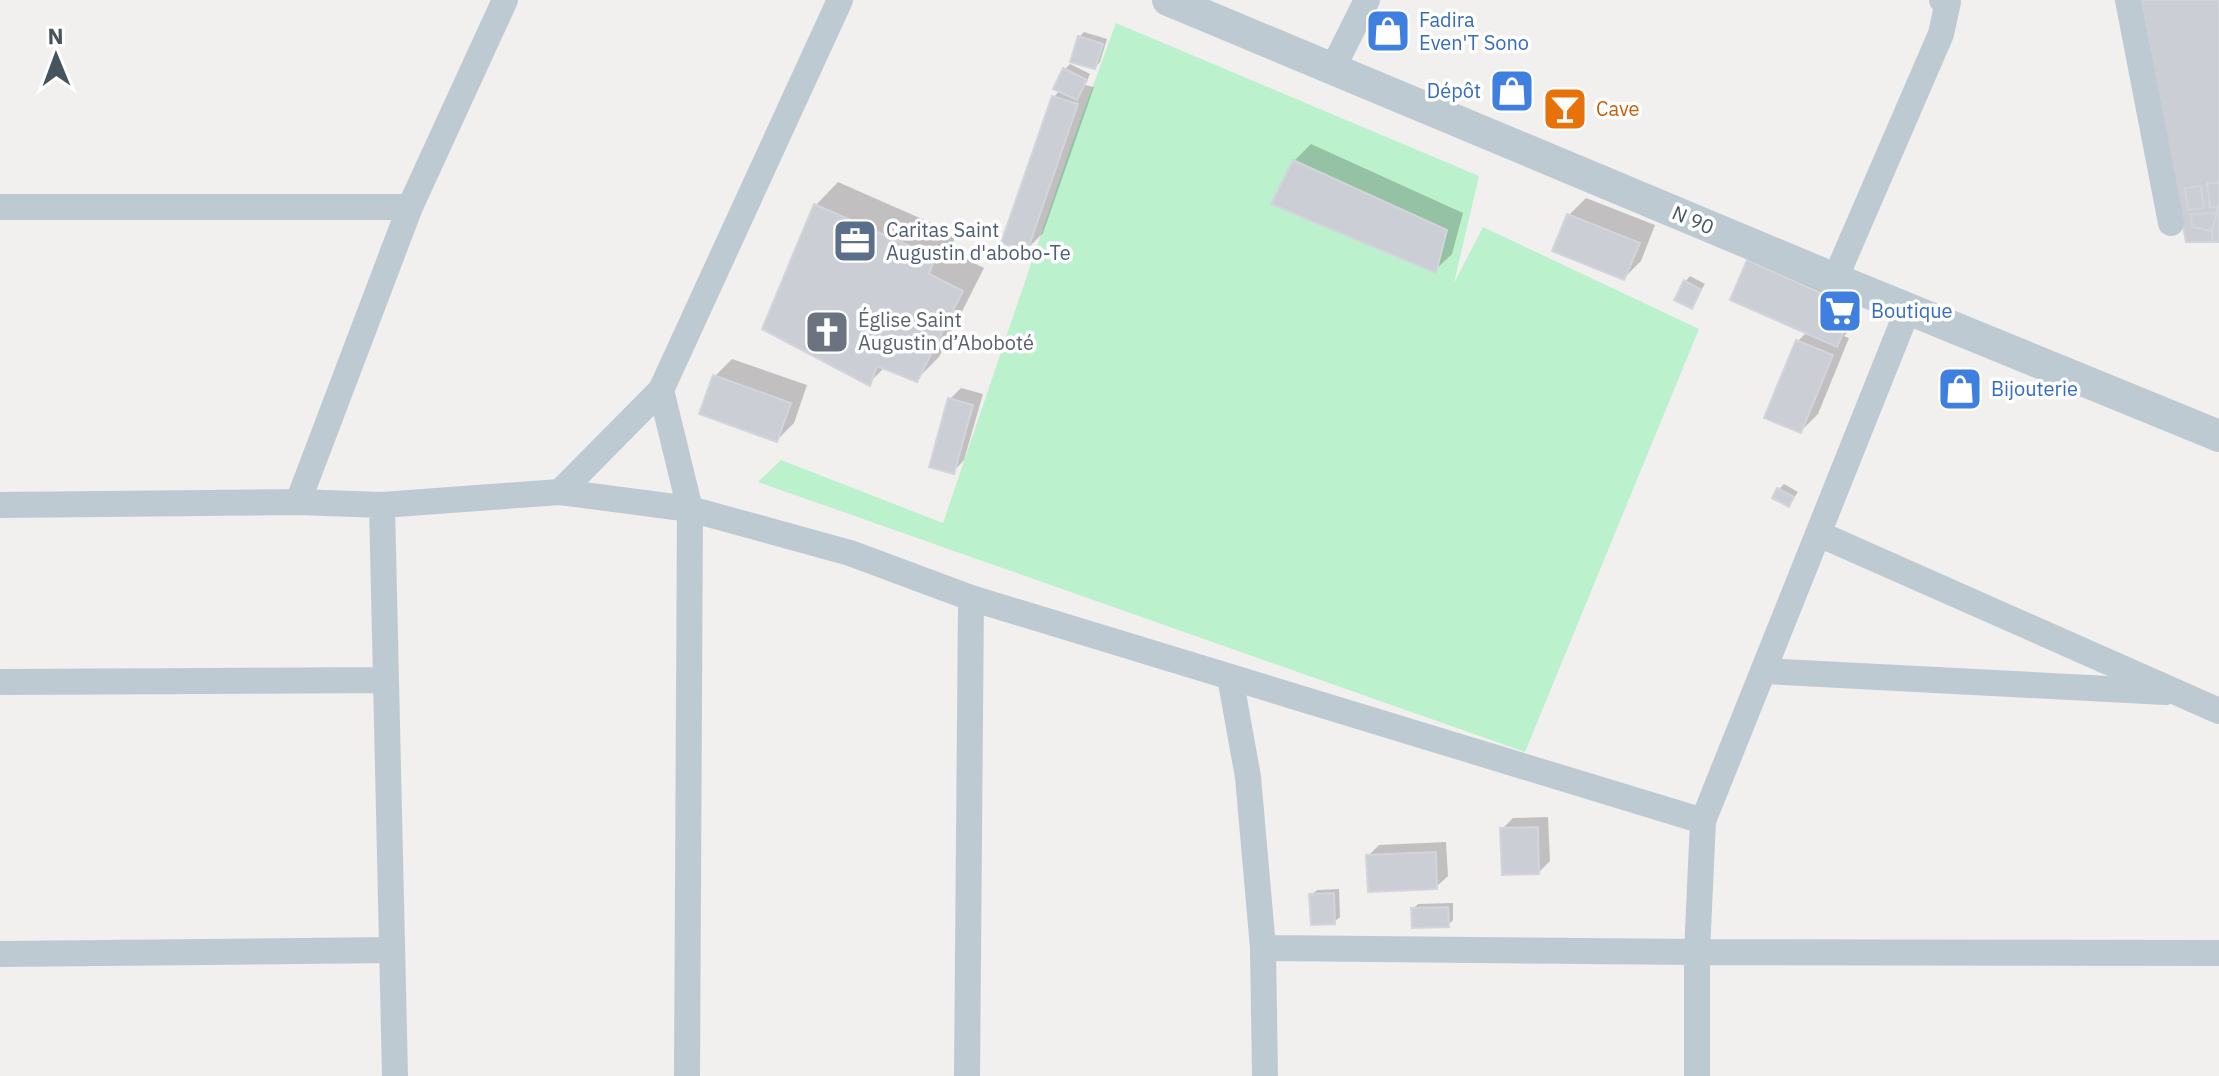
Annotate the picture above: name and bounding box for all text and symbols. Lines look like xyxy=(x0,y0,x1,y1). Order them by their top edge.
place label: Fadira Even'T Sono xyxy=(1419,6,1529,56)
shop icon: Fadira Even'T Sono xyxy=(1364,7,1412,55)
north arrow xyxy=(16,16,96,96)
text: N xyxy=(47,21,64,50)
shop icon: Dépôt xyxy=(1488,67,1536,115)
place label: Dépôt xyxy=(1427,77,1481,104)
bar icon: Cave xyxy=(1541,85,1589,133)
place label: Cave xyxy=(1596,95,1640,122)
street label: N 90 xyxy=(1668,199,1718,240)
place label: Caritas Saint Augustin d'abobo-Te xyxy=(886,216,1071,266)
office icon: Caritas Saint Augustin d'abobo-Te xyxy=(831,217,879,265)
supermarket icon: Boutique xyxy=(1816,287,1864,335)
place label: Boutique xyxy=(1871,297,1953,324)
place label: Église Saint Augustin d’Aboboté xyxy=(858,306,1034,356)
church icon: Église Saint Augustin d’Aboboté xyxy=(803,308,851,356)
shop icon: Bijouterie xyxy=(1936,365,1984,413)
place label: Bijouterie xyxy=(1991,375,2078,402)

